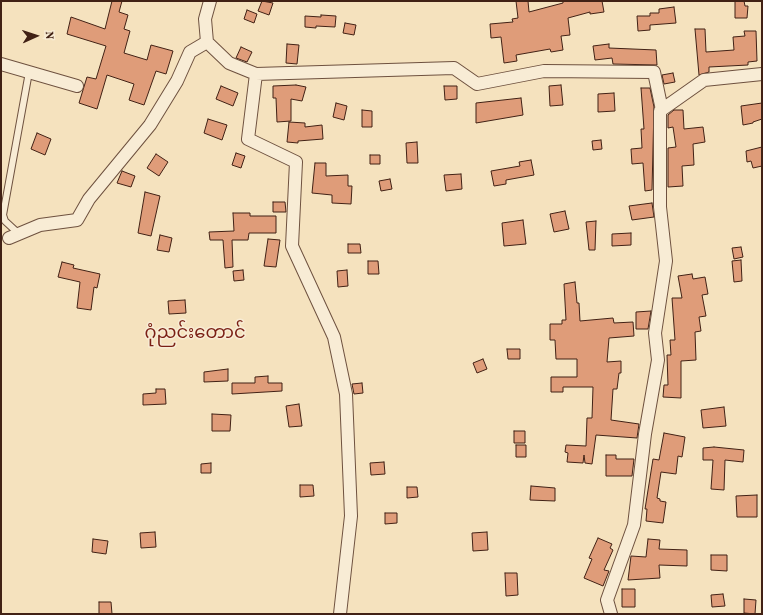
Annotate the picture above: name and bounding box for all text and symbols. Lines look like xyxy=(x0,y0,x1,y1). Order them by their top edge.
north arrow xyxy=(16,16,56,56)
text: N xyxy=(41,31,56,40)
district label: ဂုံညင်းတောင် xyxy=(144,324,246,346)

